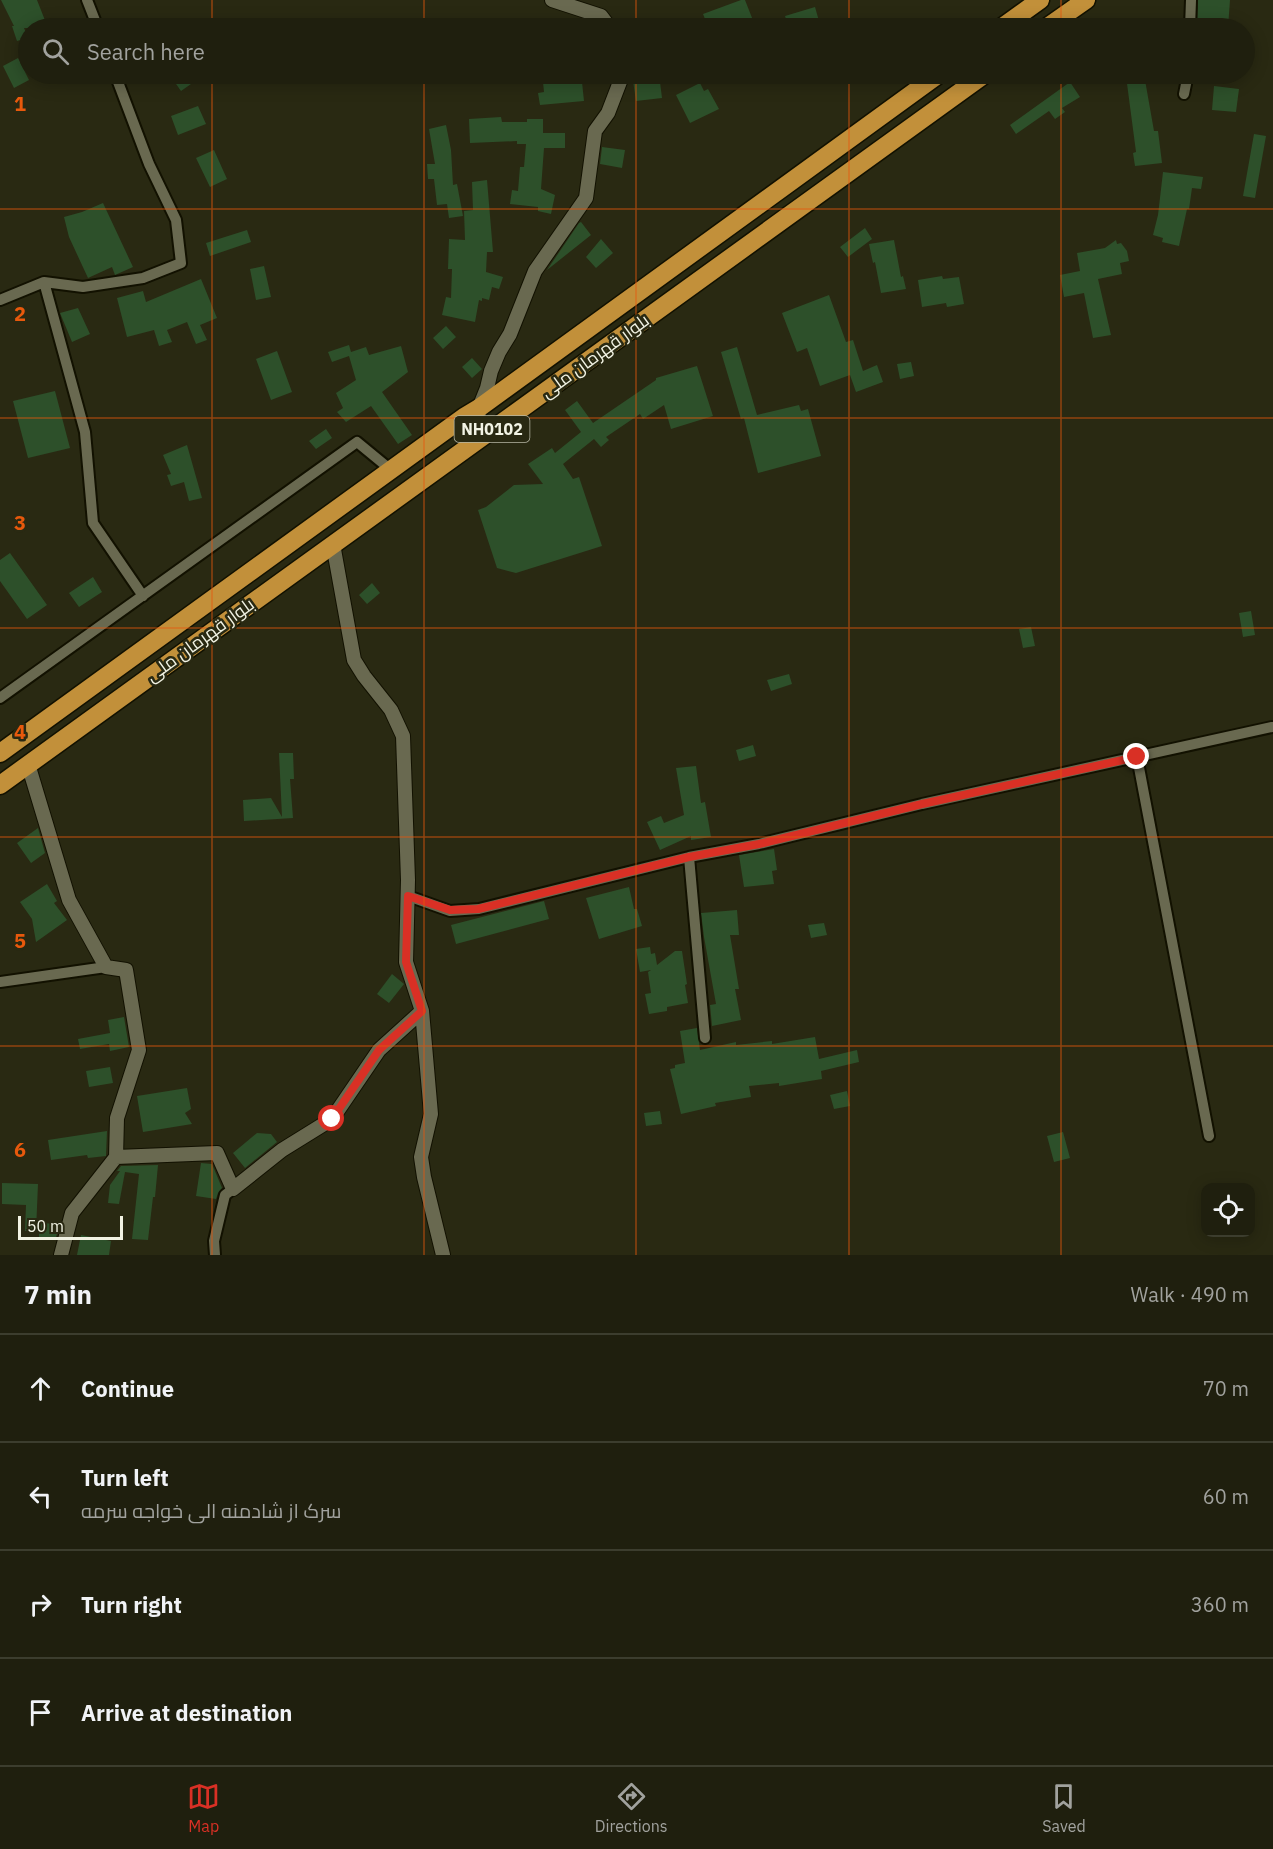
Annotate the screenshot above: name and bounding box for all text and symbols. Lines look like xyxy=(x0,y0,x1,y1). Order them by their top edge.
search box xyxy=(18,18,1255,84)
icon: search xyxy=(39,35,72,68)
text: Search here xyxy=(87,37,205,66)
text: 1 xyxy=(14,90,26,117)
text: 2 xyxy=(14,300,26,327)
street label: بلوار قهرمان ملی xyxy=(536,308,654,403)
road number: NH0102 xyxy=(454,416,530,442)
text: 3 xyxy=(14,509,26,536)
street label: بلوار قهرمان ملی xyxy=(141,592,259,687)
text: 4 xyxy=(14,718,26,745)
route end xyxy=(1123,743,1149,769)
text: 5 xyxy=(14,927,26,954)
route start xyxy=(318,1105,344,1131)
text: 6 xyxy=(14,1136,26,1163)
map controls xyxy=(1201,1183,1255,1237)
button: locate xyxy=(1201,1183,1255,1237)
scale bar xyxy=(18,1213,123,1240)
text: 50 m xyxy=(27,1216,64,1236)
text: 7 min xyxy=(24,1277,92,1311)
text: Walk · 490 m xyxy=(1131,1281,1249,1308)
icon: ahead xyxy=(24,1372,57,1405)
text: Continue xyxy=(81,1374,174,1403)
text: 70 m xyxy=(1203,1375,1249,1402)
text: Turn left xyxy=(81,1463,169,1492)
icon: left xyxy=(24,1480,57,1513)
text: 60 m xyxy=(1203,1483,1249,1510)
text: سرک از شادمنه الی خواجه سرمه xyxy=(81,1497,341,1524)
icon: right xyxy=(24,1588,57,1621)
text: Turn right xyxy=(81,1590,182,1619)
text: 360 m xyxy=(1191,1591,1249,1618)
icon: arrive xyxy=(24,1696,57,1729)
text: Arrive at destination xyxy=(81,1698,292,1727)
tab: Map xyxy=(187,1780,220,1836)
tab: Directions xyxy=(595,1780,668,1836)
tab: Saved xyxy=(1042,1780,1086,1836)

